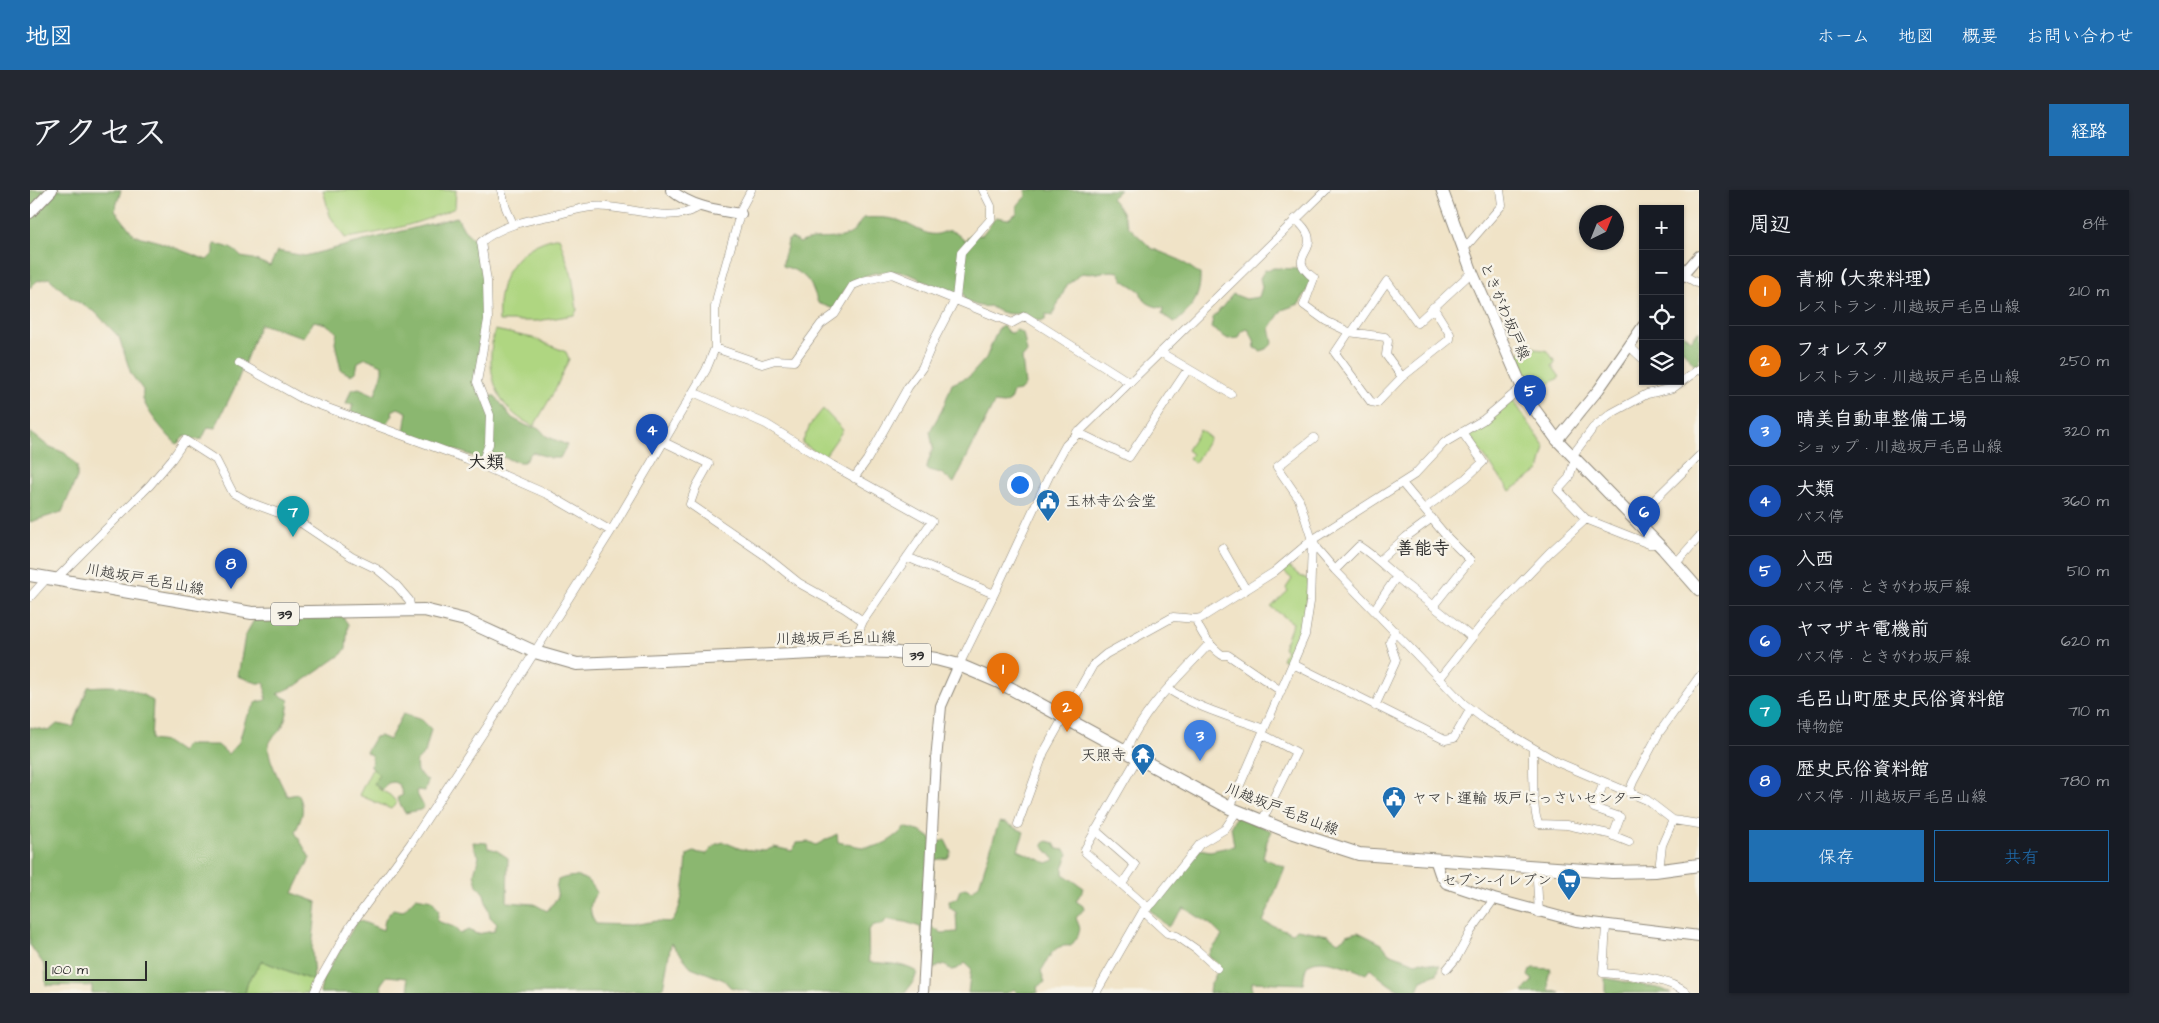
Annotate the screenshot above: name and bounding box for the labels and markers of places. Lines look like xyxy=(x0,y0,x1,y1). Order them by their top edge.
pin: 5 xyxy=(1514,375,1546,416)
pin: 4 xyxy=(636,414,668,455)
public building icon: 玉林寺公会堂 xyxy=(1035,488,1061,522)
place label: 玉林寺公会堂 xyxy=(1066,491,1156,512)
pin: 7 xyxy=(277,496,309,537)
pin: 6 xyxy=(1628,496,1660,537)
pin: 8 xyxy=(215,548,247,589)
pin: 1 xyxy=(987,653,1019,694)
pin: 2 xyxy=(1051,691,1083,732)
pin: 3 xyxy=(1184,720,1216,761)
temple icon: 天照寺 xyxy=(1130,742,1156,776)
place label: 天照寺 xyxy=(1081,745,1126,766)
public building icon: ヤマト運輸 坂戸にっさいセンター xyxy=(1381,785,1407,819)
place label: ヤマト運輸 坂戸にっさいセンター xyxy=(1412,788,1642,809)
supermarket icon: セブン-イレブン xyxy=(1556,867,1582,901)
place label: セブン-イレブン xyxy=(1442,870,1552,891)

